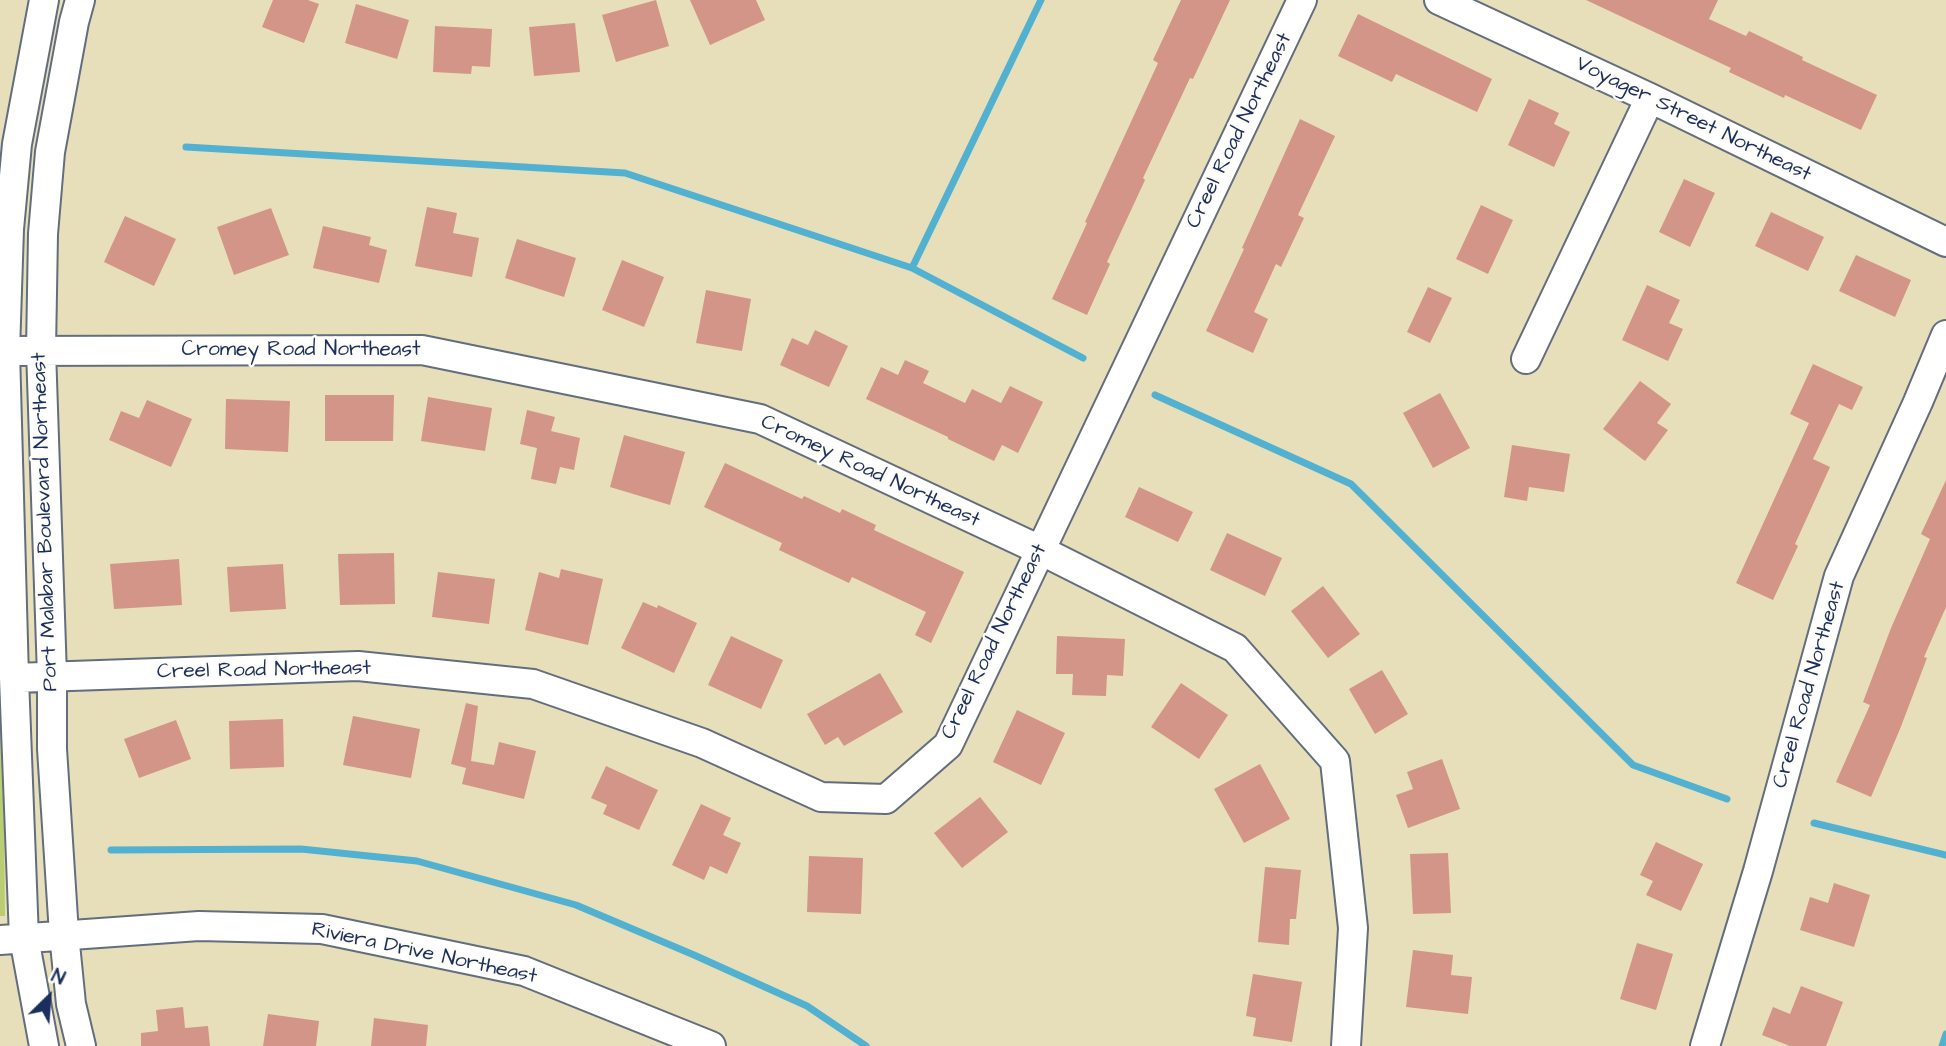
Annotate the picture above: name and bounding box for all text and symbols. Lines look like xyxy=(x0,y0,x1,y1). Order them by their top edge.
street label: Creel Road Northeast xyxy=(1182,29,1298,233)
street label: Voyager Street Northeast xyxy=(1571,52,1815,188)
street label: Cromey Road Northeast xyxy=(181,338,421,364)
street label: Port Malabar Boulevard Northeast xyxy=(27,352,65,692)
street label: Cromey Road Northeast xyxy=(756,410,984,534)
street label: Creel Road Northeast xyxy=(937,540,1053,744)
street label: Creel Road Northeast xyxy=(1768,579,1852,791)
street label: Creel Road Northeast xyxy=(157,657,371,685)
street label: Riviera Drive Northeast xyxy=(309,918,539,990)
north arrow xyxy=(14,962,84,1032)
text: N xyxy=(47,963,69,992)

